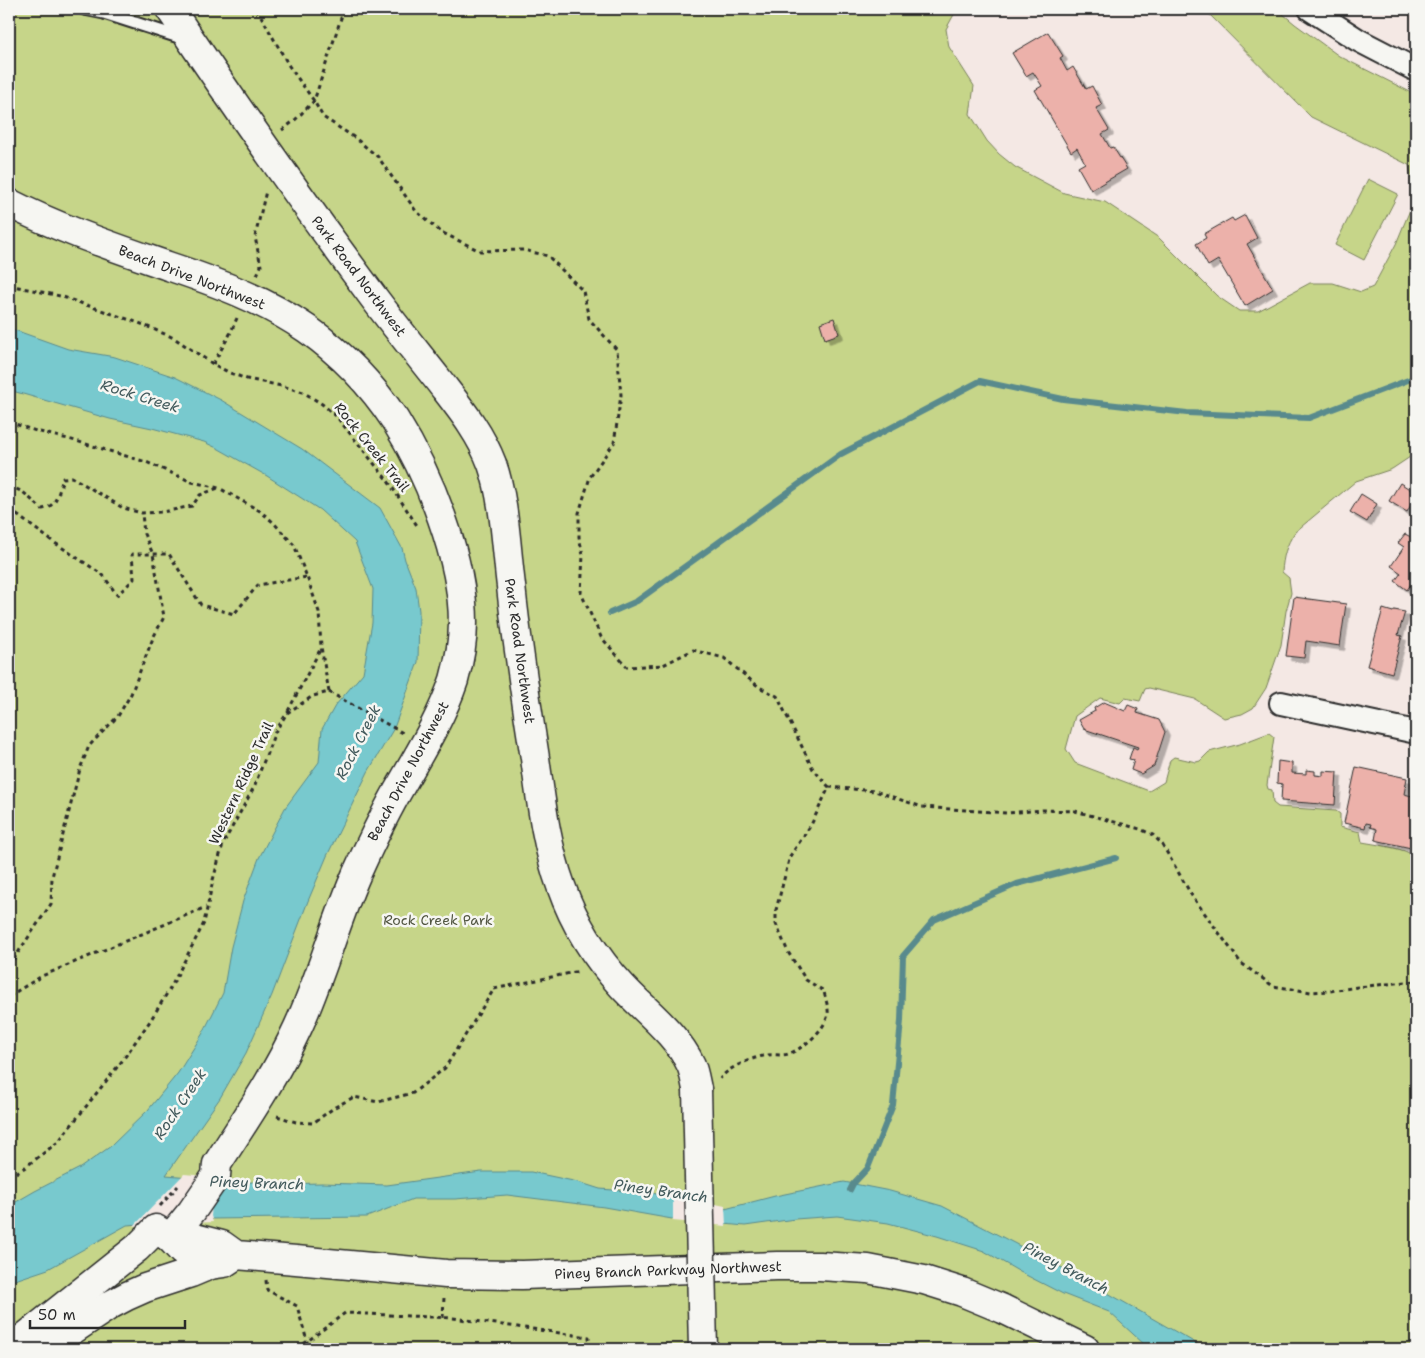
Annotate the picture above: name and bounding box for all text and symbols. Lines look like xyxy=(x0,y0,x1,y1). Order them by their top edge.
street label: Park Road Northwest xyxy=(308,212,410,340)
street label: Beach Drive Northwest xyxy=(116,241,268,313)
water label: Rock Creek xyxy=(98,375,182,418)
street label: Rock Creek Trail xyxy=(331,399,414,496)
street label: Park Road Northwest xyxy=(501,577,539,725)
street label: Beach Drive Northwest xyxy=(363,698,453,844)
water label: Rock Creek xyxy=(331,701,386,783)
street label: Western Ridge Trail xyxy=(205,718,278,847)
park label: Rock Creek Park xyxy=(383,911,493,929)
water label: Rock Creek xyxy=(149,1064,211,1143)
water label: Piney Branch xyxy=(209,1171,305,1195)
water label: Piney Branch xyxy=(613,1175,709,1207)
water label: Piney Branch xyxy=(1020,1237,1112,1299)
street label: Piney Branch Parkway Northwest xyxy=(554,1257,782,1283)
scale bar xyxy=(30,1298,185,1330)
text: 50 m xyxy=(38,1305,76,1325)

